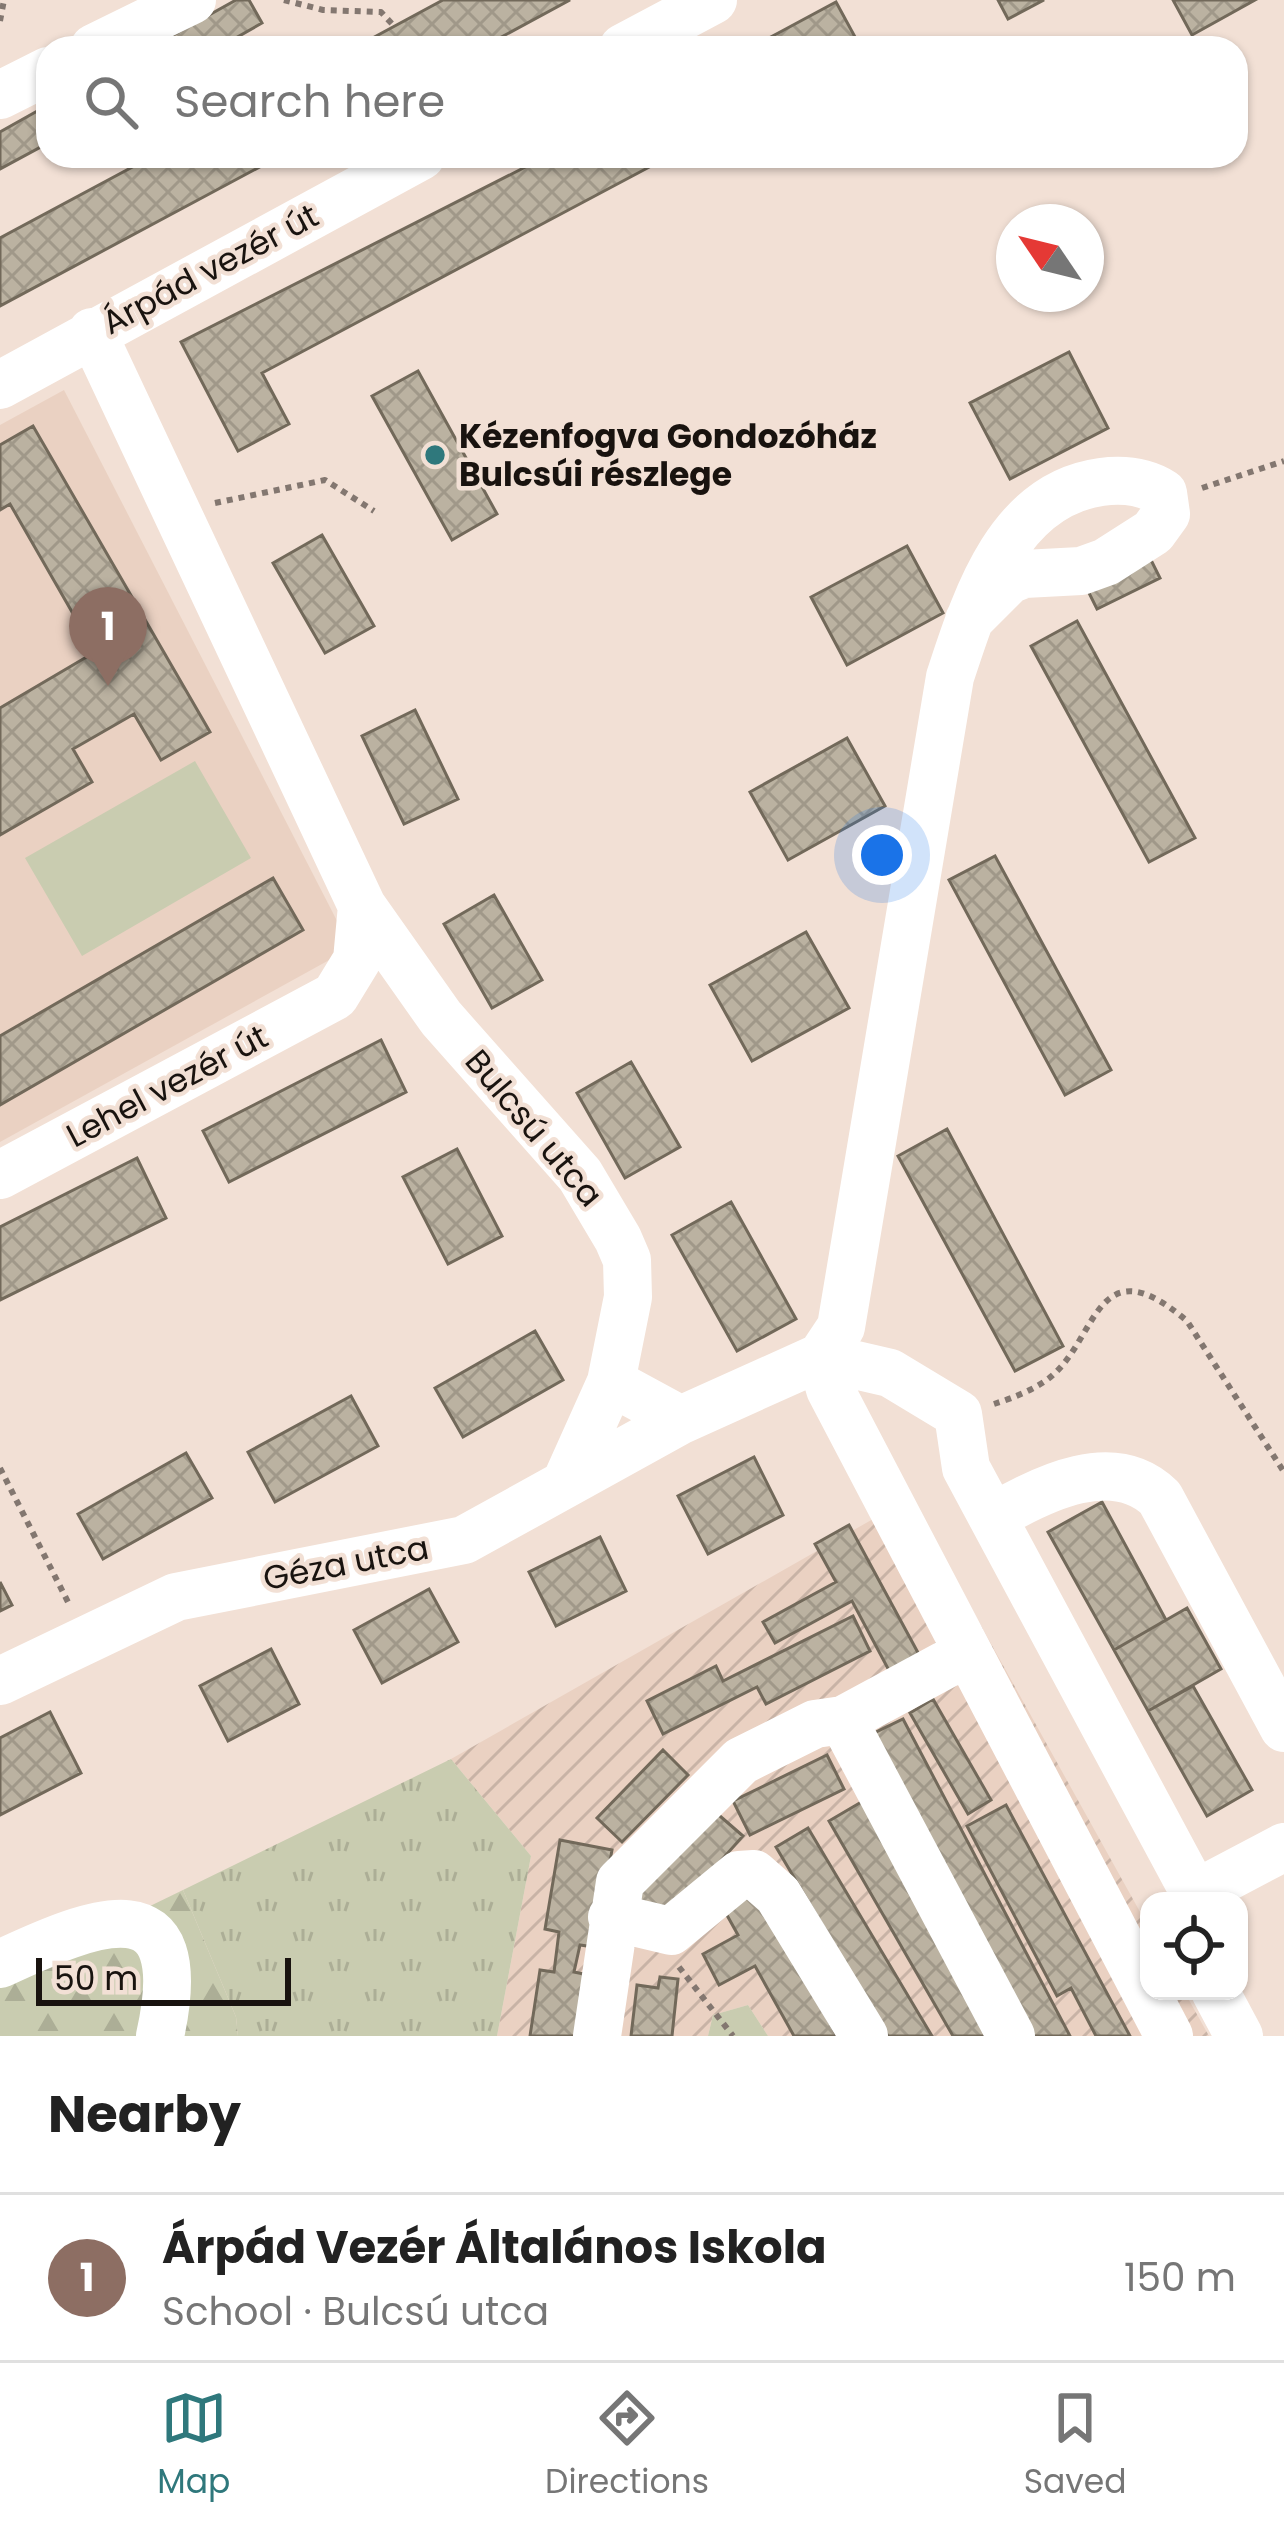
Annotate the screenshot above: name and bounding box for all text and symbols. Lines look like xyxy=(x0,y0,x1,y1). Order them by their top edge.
search box xyxy=(36,36,1248,168)
icon: search xyxy=(78,69,144,135)
text: Search here xyxy=(174,70,445,133)
street label: Árpád vezér út xyxy=(93,192,327,346)
north arrow xyxy=(996,204,1104,312)
place label: Kézenfogva Gondozóház Bulcsúi részlege xyxy=(459,413,877,498)
marker: Kézenfogva Gondozóház Bulcsúi részlege xyxy=(422,442,448,468)
pin: 1 xyxy=(69,587,147,686)
your location xyxy=(852,825,912,885)
street label: Lehel vezér út xyxy=(58,1013,276,1159)
street label: Bulcsú utca xyxy=(454,1039,614,1217)
street label: Géza utca xyxy=(259,1524,433,1602)
map controls xyxy=(1140,1892,1248,2000)
button: locate xyxy=(1140,1892,1248,2000)
scale bar xyxy=(36,1952,291,2005)
text: 50 m xyxy=(54,1955,138,2002)
text: Nearby xyxy=(48,2078,241,2150)
text: Árpád Vezér Általános Iskola xyxy=(162,2216,826,2279)
text: 1 xyxy=(80,2250,94,2305)
text: 150 m xyxy=(1124,2250,1236,2305)
text: School · Bulcsú utca xyxy=(162,2284,549,2339)
tab: Map xyxy=(157,2385,230,2507)
tab: Directions xyxy=(545,2385,709,2507)
tab: Saved xyxy=(1024,2385,1127,2507)

